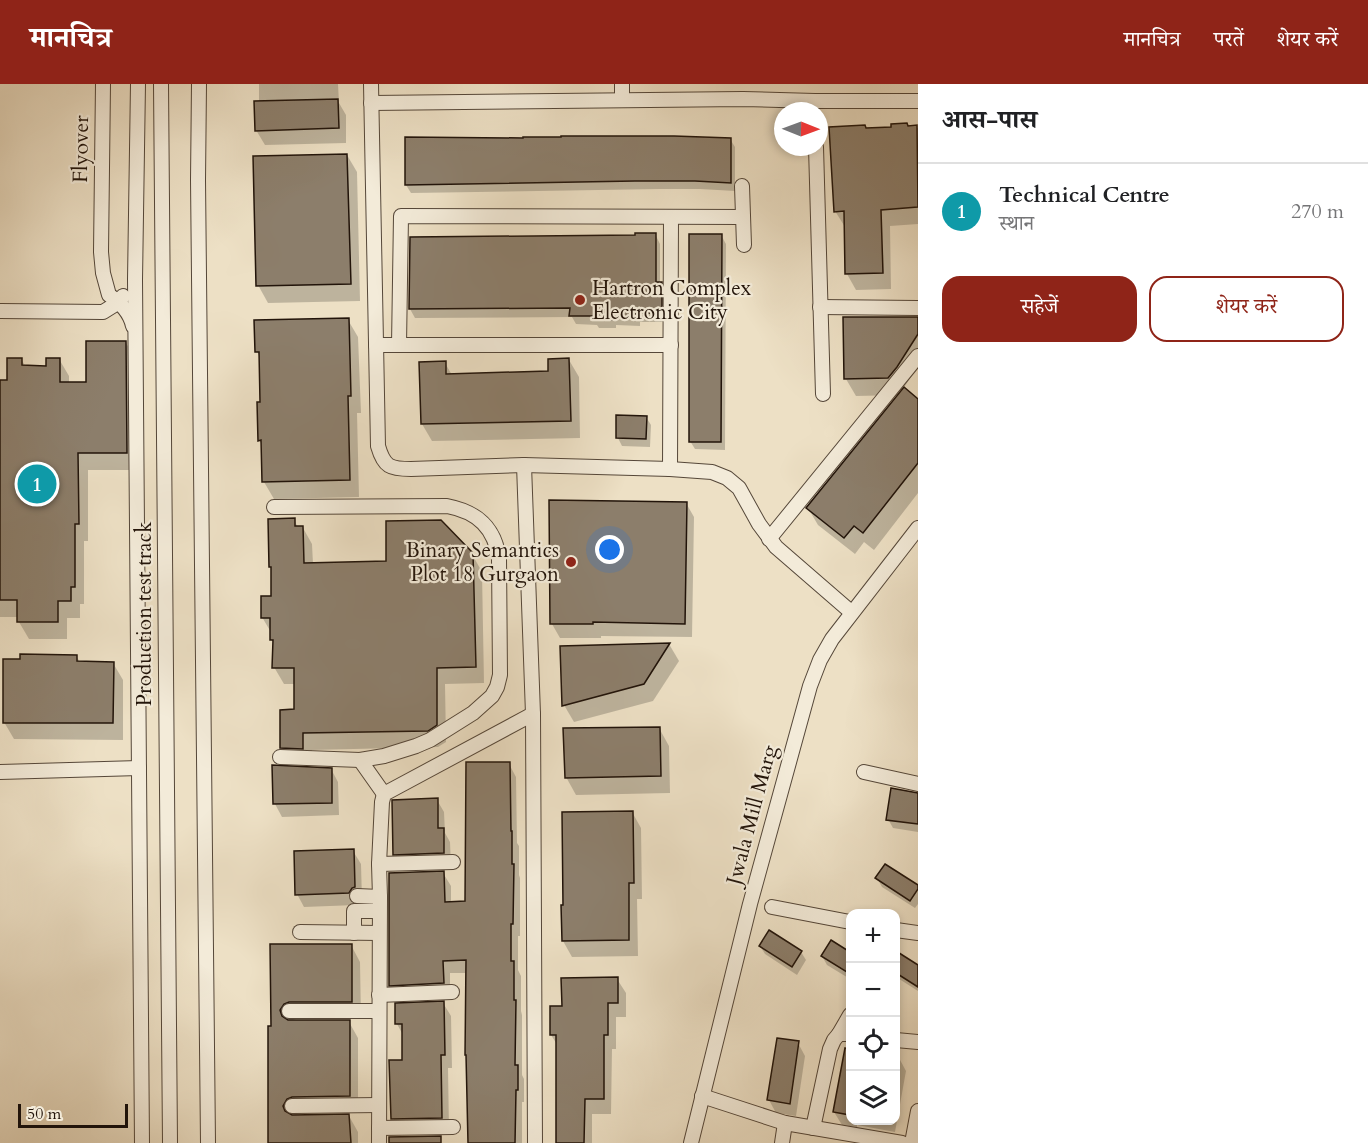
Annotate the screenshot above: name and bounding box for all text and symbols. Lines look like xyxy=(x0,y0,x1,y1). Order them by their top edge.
text: मानचित्र xyxy=(30,19,112,57)
text: मानचित्र xyxy=(1124,25,1181,54)
text: परतें xyxy=(1214,25,1244,54)
text: शेयर करें xyxy=(1277,25,1338,54)
north arrow xyxy=(774,102,828,156)
text: आस-पास xyxy=(942,102,1037,137)
street label: Flyover xyxy=(66,115,96,183)
text: Technical Centre xyxy=(999,180,1170,210)
text: 1 xyxy=(956,198,967,225)
text: 270 m xyxy=(1291,198,1344,225)
text: स्थान xyxy=(999,210,1034,237)
place label: Hartron Complex Electronic City xyxy=(592,274,752,327)
button: सहेजें xyxy=(942,276,1137,342)
button: शेयर करें xyxy=(1149,276,1344,342)
marker: Hartron Complex Electronic City xyxy=(573,293,587,307)
pin: 1 xyxy=(18,462,57,506)
street label: Production test track xyxy=(130,521,159,706)
your location xyxy=(595,535,624,564)
place label: Binary Semantics Plot 18 Gurgaon xyxy=(405,536,559,589)
marker: Binary Semantics Plot 18 Gurgaon xyxy=(564,555,578,569)
street label: Jwala Mill Marg xyxy=(719,742,785,891)
map controls xyxy=(846,909,900,1125)
button: + xyxy=(846,909,900,963)
button: − xyxy=(846,963,900,1017)
button: locate xyxy=(846,1017,900,1071)
button: layers xyxy=(846,1071,900,1125)
scale bar xyxy=(18,1101,128,1128)
text: 50 m xyxy=(27,1103,61,1125)

